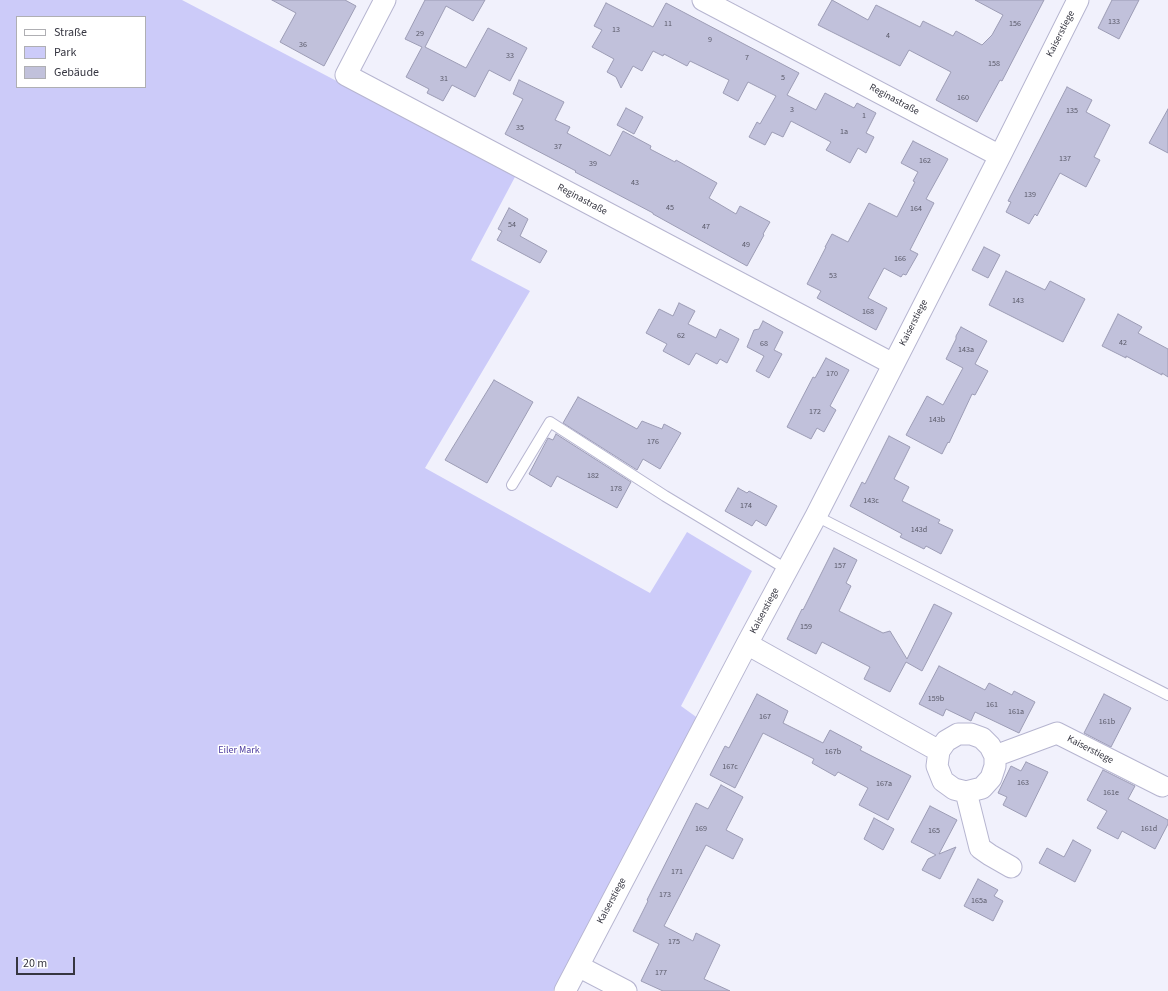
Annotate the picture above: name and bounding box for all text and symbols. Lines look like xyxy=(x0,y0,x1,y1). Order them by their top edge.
street label: Kaiserstiege xyxy=(1044,9,1078,59)
legend xyxy=(16,16,146,88)
house number: 133 xyxy=(1108,17,1120,27)
house number: 11 xyxy=(664,19,672,29)
house number: 156 xyxy=(1009,19,1021,29)
text: Straße xyxy=(54,24,87,41)
house number: 13 xyxy=(612,25,620,35)
house number: 29 xyxy=(416,29,424,39)
house number: 4 xyxy=(886,31,890,41)
house number: 9 xyxy=(708,35,712,45)
house number: 36 xyxy=(299,40,307,50)
text: Park xyxy=(54,44,76,61)
house number: 33 xyxy=(506,51,514,61)
house number: 7 xyxy=(745,53,749,63)
house number: 158 xyxy=(988,59,1000,69)
text: Gebäude xyxy=(54,64,99,81)
house number: 5 xyxy=(781,73,785,83)
house number: 31 xyxy=(440,74,448,84)
street label: Reginastraße xyxy=(867,82,921,118)
house number: 160 xyxy=(957,93,969,103)
house number: 3 xyxy=(790,105,794,115)
house number: 135 xyxy=(1066,106,1078,116)
house number: 1 xyxy=(862,111,866,121)
house number: 35 xyxy=(516,123,524,133)
house number: 1a xyxy=(840,127,848,137)
house number: 37 xyxy=(554,142,562,152)
house number: 137 xyxy=(1059,154,1071,164)
house number: 162 xyxy=(919,156,931,166)
house number: 39 xyxy=(589,159,597,169)
house number: 43 xyxy=(631,178,639,188)
street label: Reginastraße xyxy=(555,182,609,218)
house number: 139 xyxy=(1024,190,1036,200)
house number: 45 xyxy=(666,203,674,213)
house number: 164 xyxy=(910,204,922,214)
house number: 54 xyxy=(508,220,516,230)
house number: 47 xyxy=(702,222,710,232)
house number: 49 xyxy=(742,240,750,250)
house number: 166 xyxy=(894,254,906,264)
house number: 53 xyxy=(829,271,837,281)
house number: 143 xyxy=(1012,296,1024,306)
street label: Kaiserstiege xyxy=(897,298,931,348)
house number: 168 xyxy=(862,307,874,317)
house number: 62 xyxy=(677,331,685,341)
house number: 42 xyxy=(1119,338,1127,348)
house number: 68 xyxy=(760,339,768,349)
house number: 143a xyxy=(958,345,974,355)
house number: 170 xyxy=(826,369,838,379)
house number: 172 xyxy=(809,407,821,417)
house number: 143b xyxy=(929,415,945,425)
house number: 176 xyxy=(647,437,659,447)
house number: 182 xyxy=(587,471,599,481)
house number: 178 xyxy=(610,484,622,494)
house number: 143c xyxy=(863,496,879,506)
house number: 174 xyxy=(740,501,752,511)
house number: 143d xyxy=(911,525,927,535)
house number: 157 xyxy=(834,561,846,571)
street label: Kaiserstiege xyxy=(748,586,782,636)
house number: 159 xyxy=(800,622,812,632)
house number: 159b xyxy=(928,694,944,704)
house number: 161 xyxy=(986,700,998,710)
house number: 161a xyxy=(1008,707,1024,717)
house number: 167 xyxy=(759,712,771,722)
house number: 161b xyxy=(1099,717,1115,727)
street label: Kaiserstiege xyxy=(1065,733,1115,767)
park label: Eiler Mark xyxy=(218,745,260,757)
house number: 167b xyxy=(825,747,841,757)
house number: 167c xyxy=(722,762,738,772)
house number: 163 xyxy=(1017,778,1029,788)
house number: 167a xyxy=(876,779,892,789)
house number: 161e xyxy=(1103,788,1119,798)
house number: 169 xyxy=(695,824,707,834)
house number: 161d xyxy=(1141,824,1157,834)
house number: 165 xyxy=(928,826,940,836)
house number: 171 xyxy=(671,867,683,877)
street label: Kaiserstiege xyxy=(595,876,629,926)
house number: 173 xyxy=(659,890,671,900)
house number: 165a xyxy=(971,896,987,906)
house number: 175 xyxy=(668,937,680,947)
scale bar xyxy=(18,949,77,975)
text: 20 m xyxy=(23,955,47,972)
house number: 177 xyxy=(655,968,667,978)

